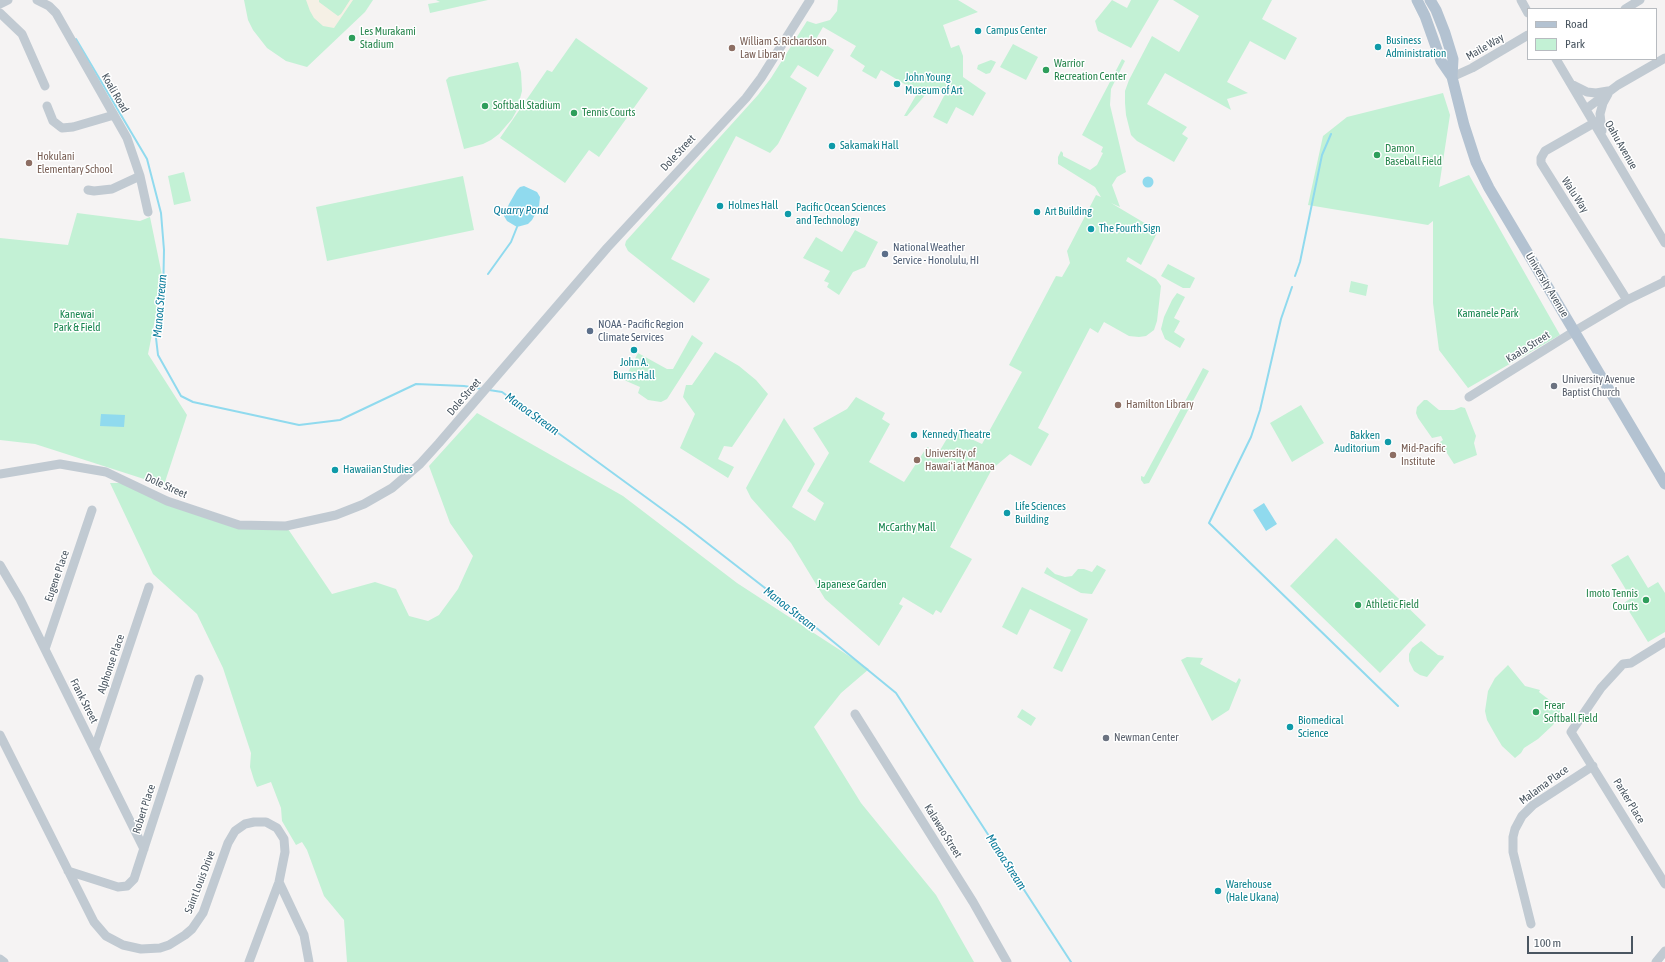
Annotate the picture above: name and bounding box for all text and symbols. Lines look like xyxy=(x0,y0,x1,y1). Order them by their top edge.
legend xyxy=(1527,8,1657,60)
text: Road xyxy=(1565,17,1588,31)
place label: Campus Center xyxy=(986,24,1046,38)
place label: Les Murakami Stadium xyxy=(360,25,416,51)
marker: Campus Center xyxy=(973,26,983,36)
street label: Maile Way xyxy=(1464,31,1506,63)
marker: Les Murakami Stadium xyxy=(347,33,357,43)
place label: Business Administration xyxy=(1386,34,1446,60)
place label: William S. Richardson Law Library xyxy=(740,35,827,61)
text: Park xyxy=(1565,37,1585,51)
marker: Business Administration xyxy=(1373,42,1383,52)
marker: William S. Richardson Law Library xyxy=(727,43,737,53)
place label: Warrior Recreation Center xyxy=(1054,57,1126,83)
marker: Warrior Recreation Center xyxy=(1041,65,1051,75)
street label: Koali Road xyxy=(98,71,132,115)
place label: John Young Museum of Art xyxy=(905,71,963,97)
marker: John Young Museum of Art xyxy=(892,79,902,89)
place label: Softball Stadium xyxy=(493,99,561,113)
marker: Softball Stadium xyxy=(480,101,490,111)
place label: Tennis Courts xyxy=(582,106,635,120)
marker: Tennis Courts xyxy=(569,108,579,118)
street label: Oahu Avenue xyxy=(1602,118,1640,172)
street label: Dole Street xyxy=(658,132,698,174)
place label: Sakamaki Hall xyxy=(840,139,899,153)
marker: Sakamaki Hall xyxy=(827,141,837,151)
place label: Damon Baseball Field xyxy=(1385,142,1442,168)
place label: Hokulani Elementary School xyxy=(37,150,113,176)
marker: Damon Baseball Field xyxy=(1372,150,1382,160)
marker: Hokulani Elementary School xyxy=(24,158,34,168)
street label: Walu Way xyxy=(1559,175,1591,215)
place label: Holmes Hall xyxy=(728,199,778,213)
marker: Holmes Hall xyxy=(715,201,725,211)
place label: Pacific Ocean Sciences and Technology xyxy=(796,201,886,227)
water label: Quarry Pond xyxy=(494,203,548,217)
place label: Art Building xyxy=(1045,205,1092,219)
marker: Art Building xyxy=(1032,207,1042,217)
marker: Pacific Ocean Sciences and Technology xyxy=(783,209,793,219)
place label: The Fourth Sign xyxy=(1099,222,1161,236)
marker: The Fourth Sign xyxy=(1086,224,1096,234)
place label: National Weather Service - Honolulu, HI xyxy=(893,241,979,267)
marker: National Weather Service - Honolulu, HI xyxy=(880,249,890,259)
street label: University Avenue xyxy=(1523,250,1571,320)
water label: Manoa Stream xyxy=(150,274,170,338)
park label: Kamanele Park xyxy=(1457,307,1519,321)
park label: Kanewai Park & Field xyxy=(53,308,101,334)
place label: NOAA - Pacific Region Climate Services xyxy=(598,318,684,344)
marker: NOAA - Pacific Region Climate Services xyxy=(585,326,595,336)
street label: Kaala Street xyxy=(1504,328,1552,366)
marker: John A. Burns Hall xyxy=(629,345,639,355)
place label: John A. Burns Hall xyxy=(613,356,655,382)
place label: University Avenue Baptist Church xyxy=(1562,373,1635,399)
street label: Dole Street xyxy=(444,376,484,418)
marker: University Avenue Baptist Church xyxy=(1549,381,1559,391)
water label: Manoa Stream xyxy=(502,390,562,438)
place label: Hamilton Library xyxy=(1126,398,1194,412)
marker: Hamilton Library xyxy=(1113,400,1123,410)
place label: Kennedy Theatre xyxy=(922,428,990,442)
place label: Bakken Auditorium xyxy=(1334,429,1380,455)
marker: Kennedy Theatre xyxy=(909,430,919,440)
marker: Bakken Auditorium xyxy=(1383,437,1393,447)
place label: Mid-Pacific Institute xyxy=(1401,442,1445,468)
place label: University of Hawaiʻi at Mānoa xyxy=(925,447,995,473)
marker: Mid-Pacific Institute xyxy=(1388,450,1398,460)
marker: University of Hawaiʻi at Mānoa xyxy=(912,455,922,465)
place label: Hawaiian Studies xyxy=(343,463,413,477)
marker: Hawaiian Studies xyxy=(330,465,340,475)
street label: Dole Street xyxy=(143,471,189,501)
place label: Life Sciences Building xyxy=(1015,500,1066,526)
marker: Life Sciences Building xyxy=(1002,508,1012,518)
park label: McCarthy Mall xyxy=(878,521,936,535)
street label: Eugene Place xyxy=(42,548,72,604)
park label: Japanese Garden xyxy=(817,578,887,592)
water label: Manoa Stream xyxy=(761,584,819,634)
place label: Imoto Tennis Courts xyxy=(1586,587,1638,613)
marker: Imoto Tennis Courts xyxy=(1641,595,1651,605)
place label: Athletic Field xyxy=(1366,598,1419,612)
marker: Athletic Field xyxy=(1353,600,1363,610)
street label: Alphonse Place xyxy=(95,632,127,696)
street label: Frank Street xyxy=(67,677,101,725)
place label: Frear Softball Field xyxy=(1544,699,1598,725)
marker: Frear Softball Field xyxy=(1531,707,1541,717)
place label: Biomedical Science xyxy=(1298,714,1344,740)
marker: Biomedical Science xyxy=(1285,722,1295,732)
place label: Newman Center xyxy=(1114,731,1178,745)
marker: Newman Center xyxy=(1101,733,1111,743)
street label: Malama Place xyxy=(1517,763,1571,807)
street label: Parker Place xyxy=(1610,776,1648,826)
street label: Robert Place xyxy=(130,783,158,835)
street label: Kalawao Street xyxy=(921,802,965,860)
water label: Manoa Stream xyxy=(983,831,1029,893)
street label: Saint Louis Drive xyxy=(182,849,218,915)
place label: Warehouse (Hale Ukana) xyxy=(1226,878,1279,904)
marker: Warehouse (Hale Ukana) xyxy=(1213,886,1223,896)
scale bar xyxy=(1529,928,1635,954)
text: 100 m xyxy=(1534,936,1561,950)

